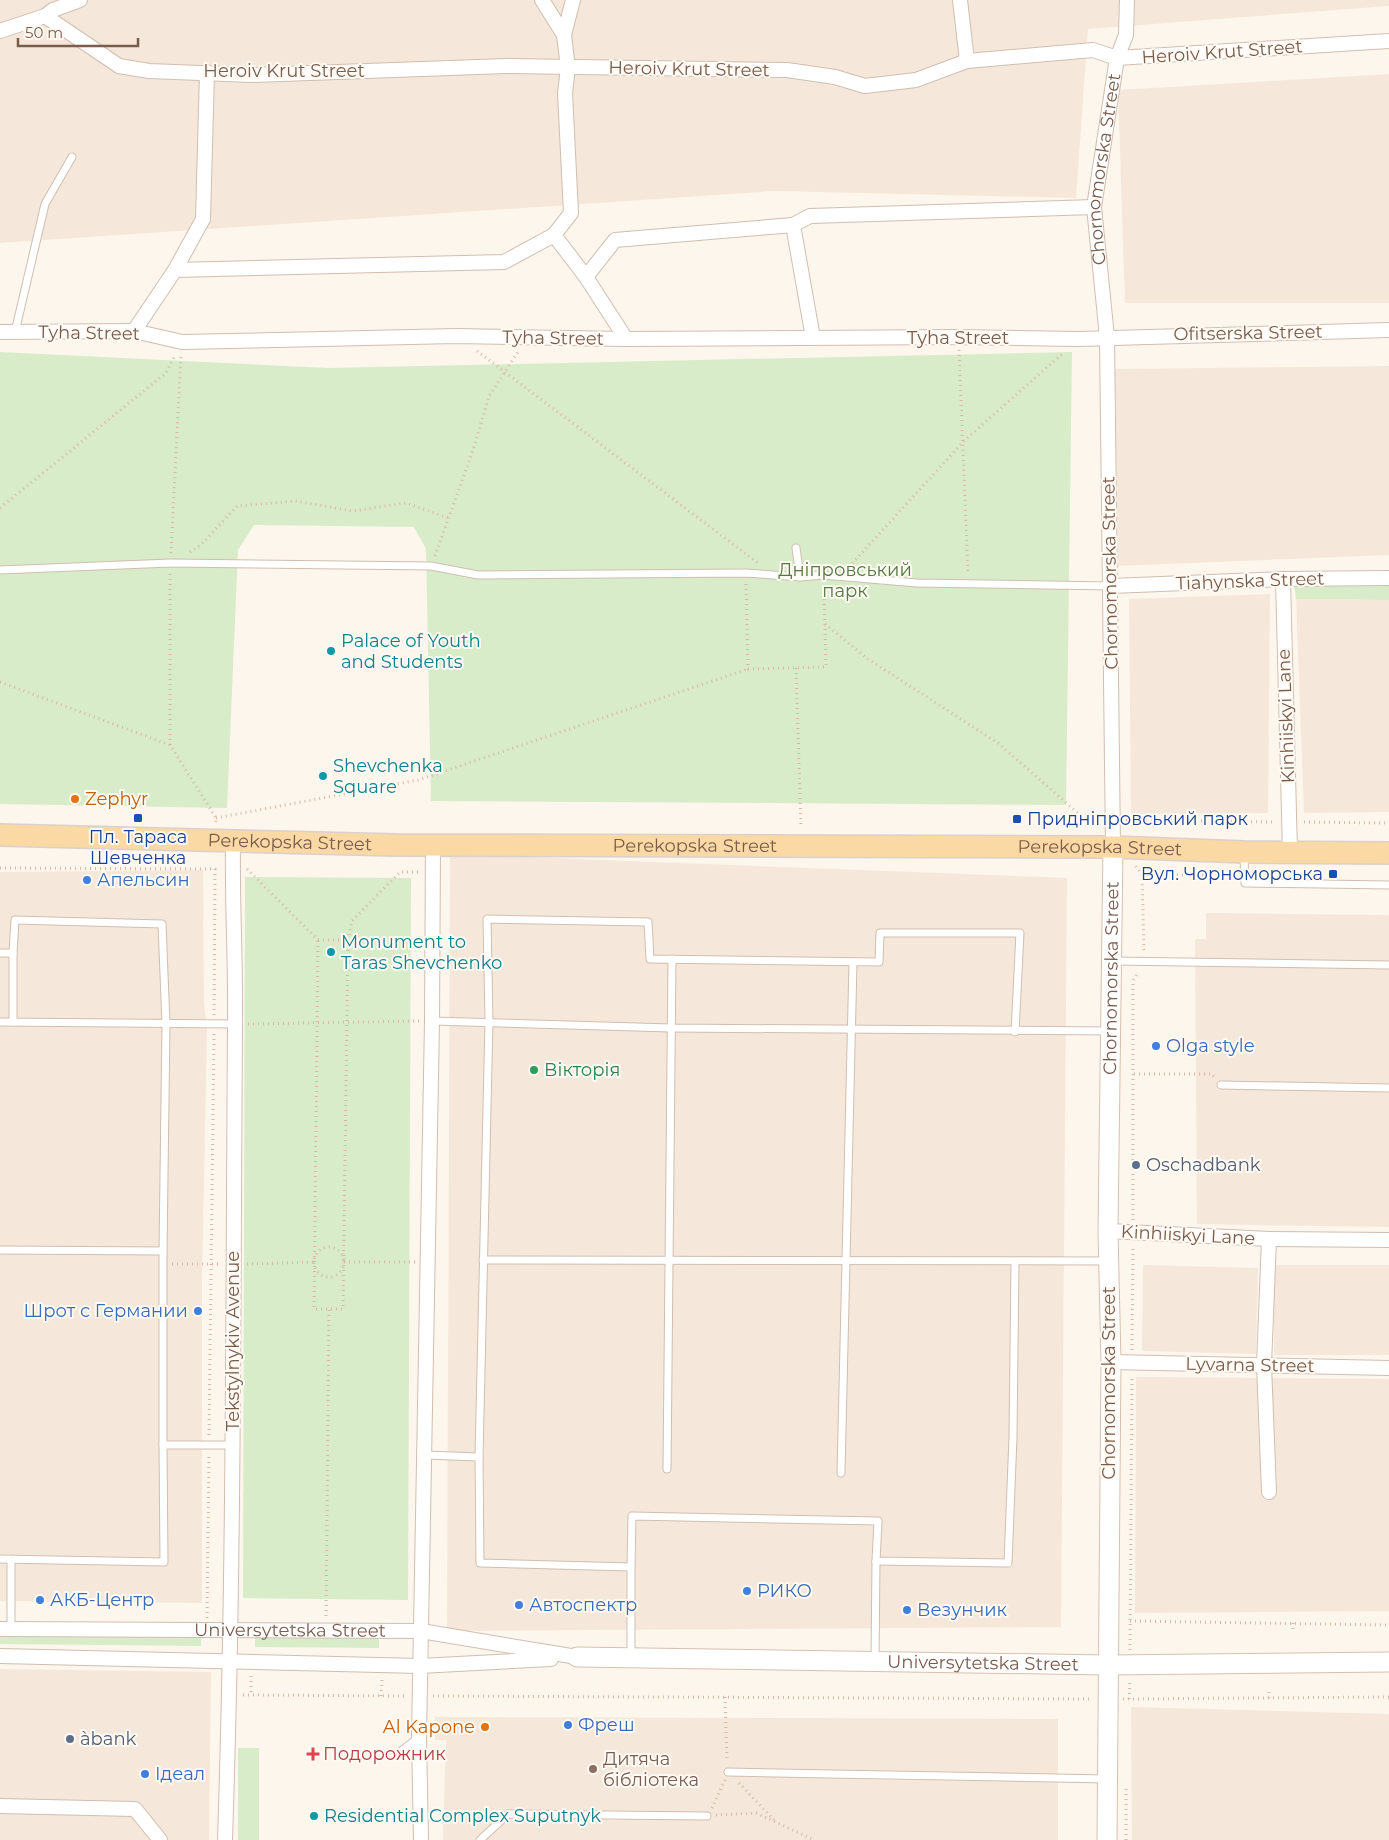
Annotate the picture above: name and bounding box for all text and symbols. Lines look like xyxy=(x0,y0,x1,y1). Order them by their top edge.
scale bar xyxy=(18,15,138,47)
text: 50 m xyxy=(25,23,63,42)
street label: Heroiv Krut Street xyxy=(1141,35,1303,69)
street label: Heroiv Krut Street xyxy=(608,57,770,81)
street label: Heroiv Krut Street xyxy=(203,60,365,82)
street label: Chornomorska Street xyxy=(1083,72,1125,266)
street label: Tyha Street xyxy=(38,321,140,345)
street label: Ofitserska Street xyxy=(1173,321,1323,345)
street label: Tyha Street xyxy=(502,326,604,350)
street label: Tyha Street xyxy=(907,327,1009,349)
street label: Chornomorska Street xyxy=(1097,476,1123,670)
park label: Дніпровський парк xyxy=(778,559,912,602)
street label: Tiahynska Street xyxy=(1175,567,1325,595)
place label: Palace of Youth and Students xyxy=(341,630,481,673)
marker: Palace of Youth and Students xyxy=(325,645,337,657)
street label: Kinhiiskyi Lane xyxy=(1273,648,1299,784)
place label: Shevchenka Square xyxy=(333,755,443,798)
marker: Shevchenka Square xyxy=(317,770,329,782)
place label: Zephyr xyxy=(85,788,148,810)
marker: Zephyr xyxy=(69,793,81,805)
place label: Придніпровський парк xyxy=(1027,808,1248,830)
marker: Пл. Тараса Шевченка xyxy=(132,812,144,824)
marker: Придніпровський парк xyxy=(1011,813,1023,825)
place label: Пл. Тараса Шевченка xyxy=(89,826,187,869)
street label: Perekopska Street xyxy=(207,829,372,855)
street label: Perekopska Street xyxy=(613,835,777,857)
street label: Perekopska Street xyxy=(1018,836,1183,861)
place label: Вул. Чорноморська xyxy=(1141,863,1323,885)
marker: Вул. Чорноморська xyxy=(1327,868,1339,880)
place label: Апельсин xyxy=(97,869,190,891)
marker: Апельсин xyxy=(81,874,93,886)
street label: Chornomorska Street xyxy=(1099,881,1124,1075)
place label: Monument to Taras Shevchenko xyxy=(341,931,502,974)
marker: Monument to Taras Shevchenko xyxy=(325,946,337,958)
place label: Olga style xyxy=(1166,1035,1255,1057)
marker: Olga style xyxy=(1150,1040,1162,1052)
place label: Вікторія xyxy=(544,1059,620,1081)
marker: Вікторія xyxy=(528,1064,540,1076)
place label: Oschadbank xyxy=(1146,1154,1261,1176)
marker: Oschadbank xyxy=(1130,1159,1142,1171)
street label: Kinhiiskyi Lane xyxy=(1120,1220,1256,1250)
street label: Tekstylnykiv Avenue xyxy=(222,1251,244,1431)
street label: Chornomorska Street xyxy=(1098,1286,1120,1480)
place label: Шрот с Германии xyxy=(24,1300,188,1322)
marker: Шрот с Германии xyxy=(192,1305,204,1317)
street label: Lyvarna Street xyxy=(1185,1353,1315,1377)
place label: РИКО xyxy=(757,1580,812,1602)
marker: РИКО xyxy=(741,1585,753,1597)
place label: АКБ-Центр xyxy=(50,1589,154,1611)
marker: АКБ-Центр xyxy=(34,1594,46,1606)
place label: Автоспектр xyxy=(529,1594,637,1616)
marker: Автоспектр xyxy=(513,1599,525,1611)
place label: Везунчик xyxy=(917,1599,1008,1621)
marker: Везунчик xyxy=(901,1604,913,1616)
street label: Universytetska Street xyxy=(194,1619,386,1642)
street label: Universytetska Street xyxy=(887,1651,1079,1676)
place label: Фреш xyxy=(578,1714,635,1736)
place label: Al Kapone xyxy=(383,1716,475,1738)
marker: Фреш xyxy=(562,1719,574,1731)
marker: Al Kapone xyxy=(479,1721,491,1733)
place label: àbank xyxy=(80,1728,137,1750)
marker: àbank xyxy=(64,1733,76,1745)
place label: Подорожник xyxy=(323,1743,446,1765)
marker: Подорожник xyxy=(307,1748,319,1760)
place label: Дитяча бібліотека xyxy=(603,1748,699,1791)
place label: Ідеал xyxy=(155,1763,205,1785)
marker: Дитяча бібліотека xyxy=(587,1763,599,1775)
marker: Ідеал xyxy=(139,1768,151,1780)
place label: Residential Complex Suputnyk xyxy=(324,1805,601,1827)
marker: Residential Complex Suputnyk xyxy=(308,1810,320,1822)

